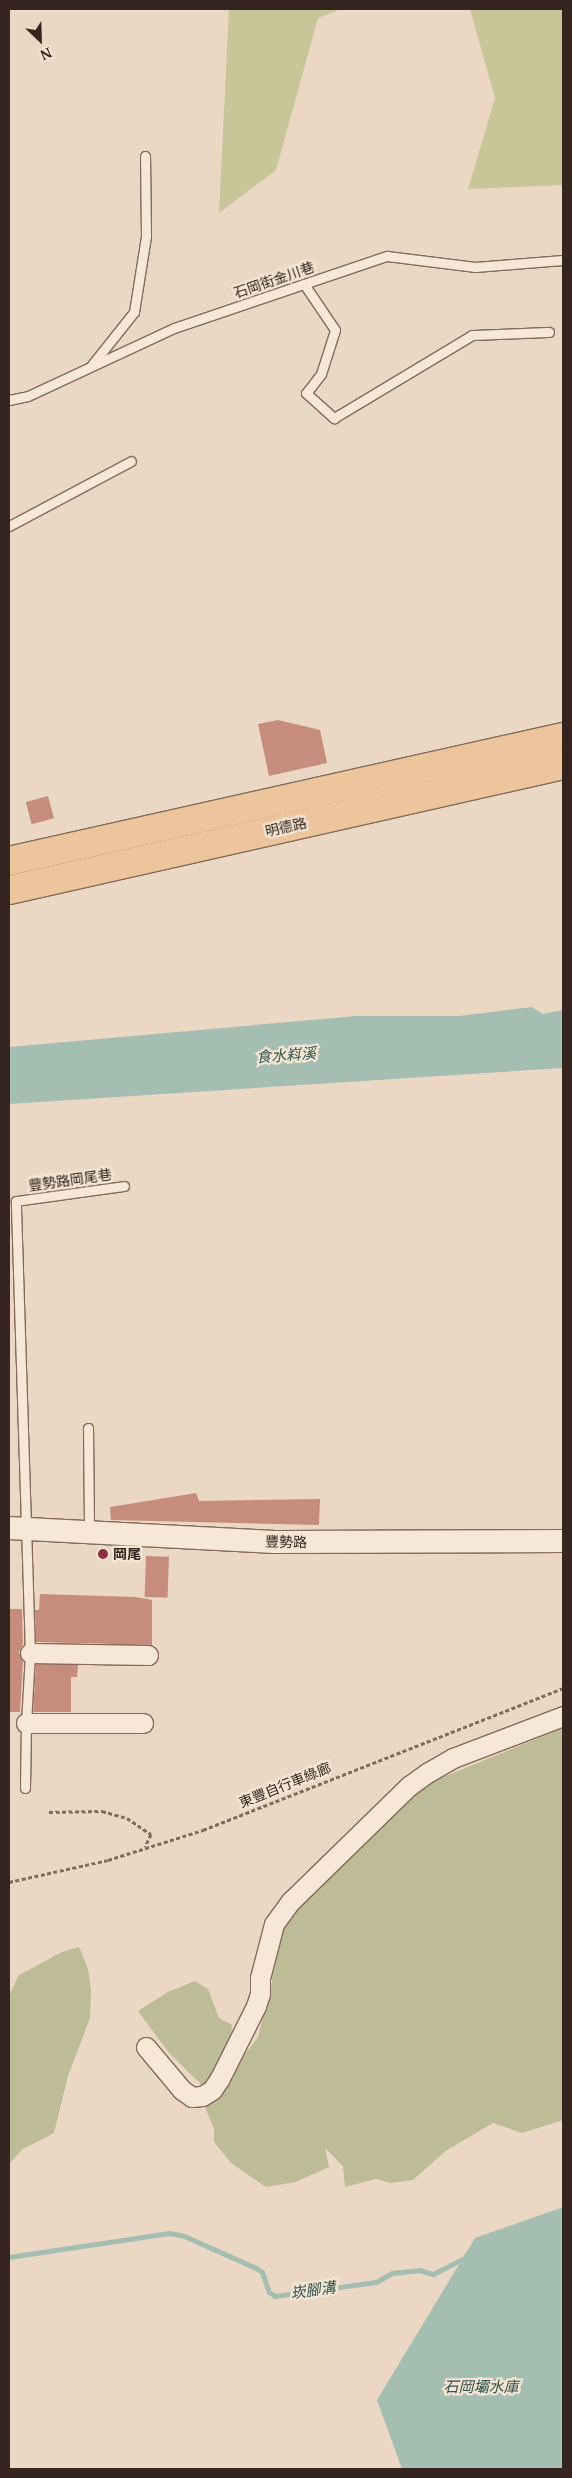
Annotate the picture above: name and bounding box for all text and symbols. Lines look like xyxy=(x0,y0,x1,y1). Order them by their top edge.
north arrow xyxy=(15,15,65,65)
text: N xyxy=(37,43,55,65)
street label: 石岡街金川巷 xyxy=(232,258,316,302)
street label: 明德路 xyxy=(264,814,308,840)
water label: 食水嵙溪 xyxy=(255,1044,317,1066)
street label: 豐勢路岡尾巷 xyxy=(27,1166,113,1194)
street label: 豐勢路 xyxy=(265,1533,307,1551)
place label: 岡尾 xyxy=(113,1546,141,1562)
marker: 岡尾 xyxy=(97,1548,109,1560)
street label: 東豐自行車綠廊 xyxy=(236,1759,334,1811)
water label: 崁腳溝 xyxy=(289,2278,337,2302)
water label: 石岡壩水庫 xyxy=(444,2378,518,2396)

